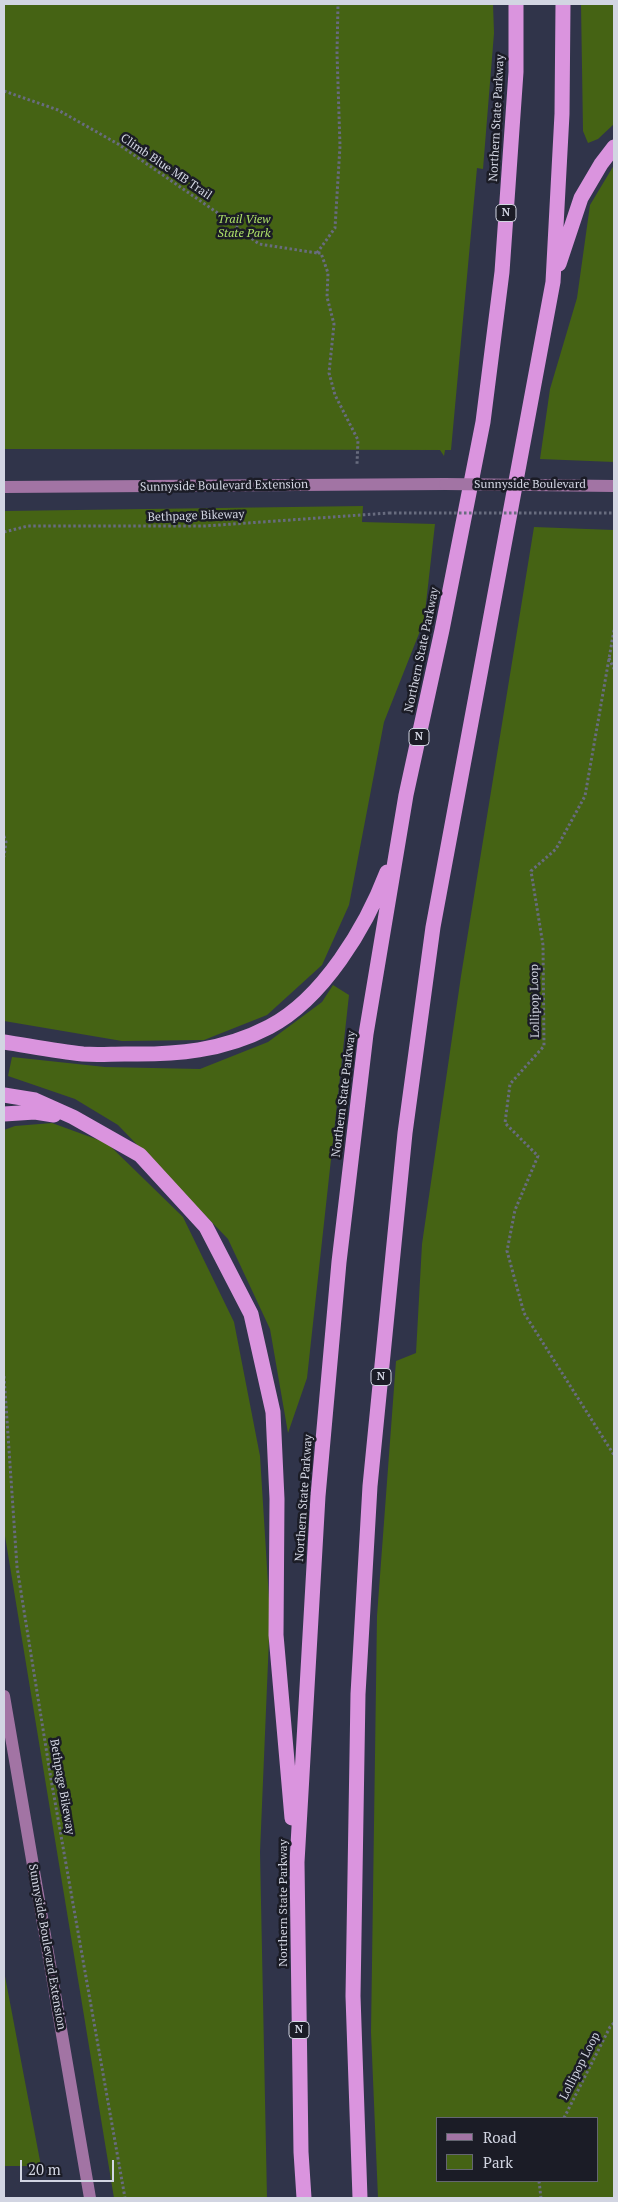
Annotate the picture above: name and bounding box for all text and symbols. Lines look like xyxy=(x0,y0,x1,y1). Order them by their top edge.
street label: Northern State Parkway xyxy=(486,54,508,182)
street label: Climb Blue MB Trail xyxy=(118,131,214,203)
road number: N xyxy=(496,204,516,222)
park label: Trail View State Park xyxy=(218,213,270,241)
street label: Sunnyside Boulevard Extension xyxy=(140,477,308,495)
street label: Sunnyside Boulevard xyxy=(474,478,586,492)
street label: Bethpage Bikeway xyxy=(147,507,245,525)
street label: Northern State Parkway xyxy=(402,586,442,714)
road number: N xyxy=(409,729,429,746)
street label: Lollipop Loop xyxy=(527,964,543,1038)
street label: Northern State Parkway xyxy=(329,1030,359,1158)
road number: N xyxy=(371,1368,391,1385)
street label: Northern State Parkway xyxy=(292,1434,316,1562)
street label: Bethpage Bikeway xyxy=(46,1738,78,1836)
street label: Northern State Parkway xyxy=(277,1839,291,1967)
street label: Sunnyside Boulevard Extension xyxy=(25,1863,69,2031)
road number: N xyxy=(289,2022,309,2038)
street label: Lollipop Loop xyxy=(557,2030,603,2102)
legend xyxy=(436,2117,598,2182)
text: Road xyxy=(483,2127,516,2147)
scale bar xyxy=(22,2150,116,2182)
text: Park xyxy=(483,2152,513,2172)
text: 20 m xyxy=(28,2159,61,2179)

